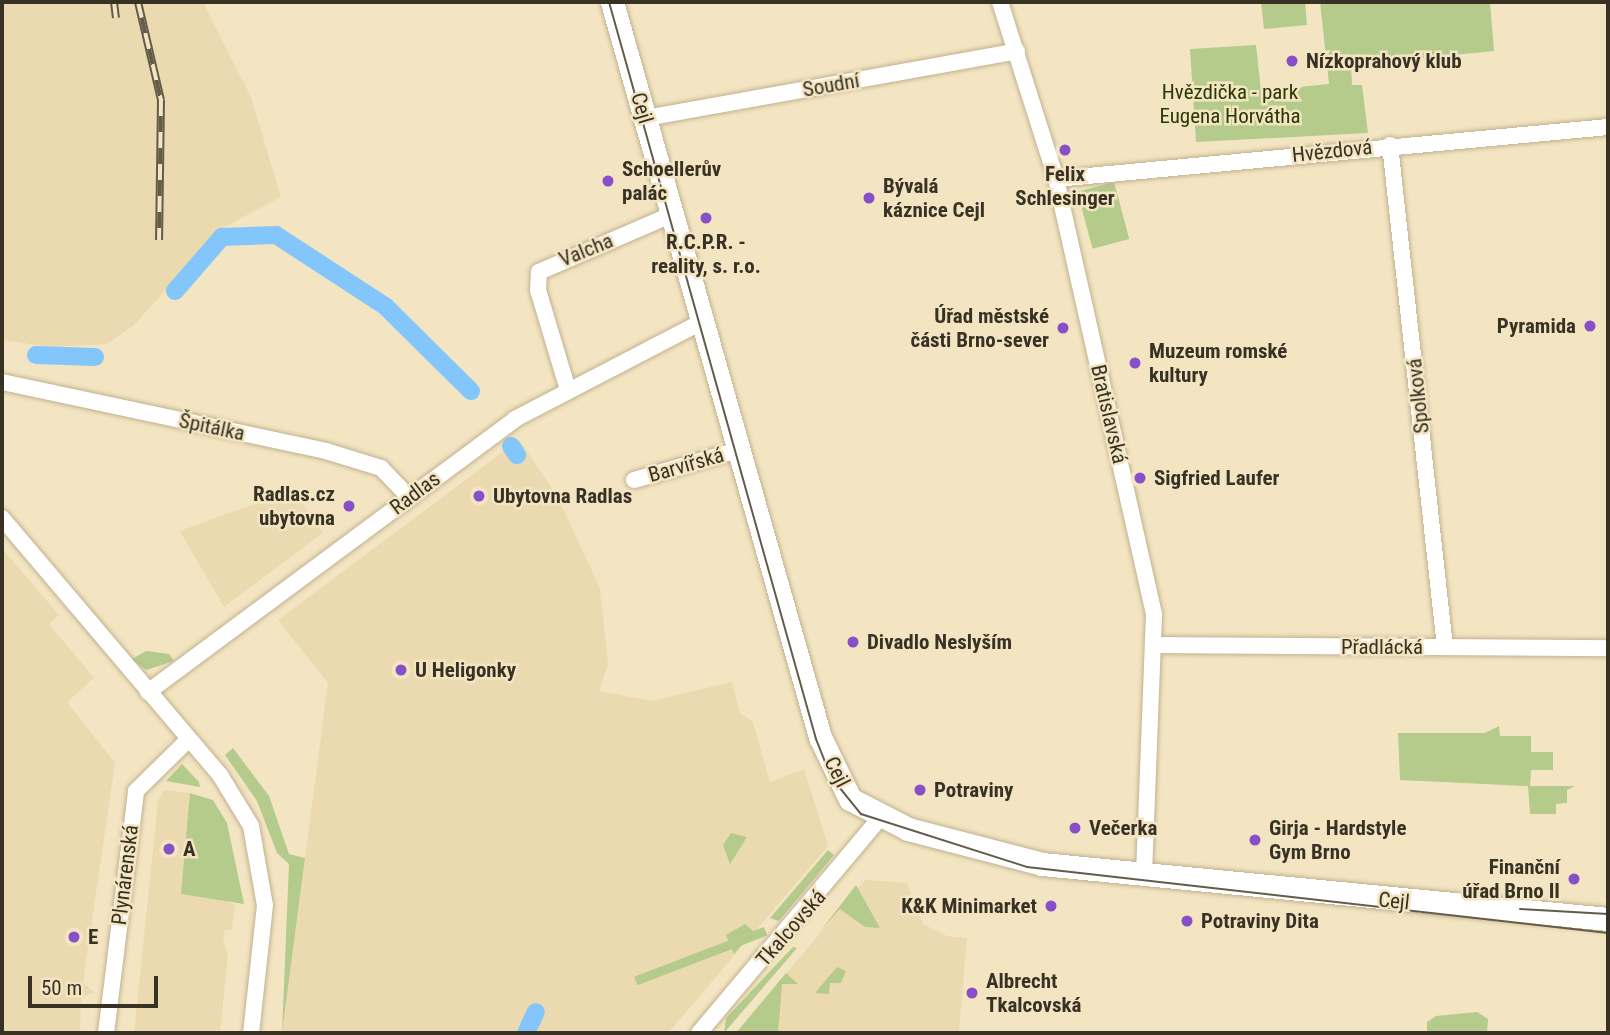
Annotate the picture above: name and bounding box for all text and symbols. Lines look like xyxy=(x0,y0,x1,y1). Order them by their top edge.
place label: Nízkoprahový klub xyxy=(1306,48,1462,74)
marker: Nízkoprahový klub xyxy=(1284,53,1300,69)
street label: Soudní xyxy=(801,68,861,102)
park label: Hvězdička - park Eugena Horvátha xyxy=(1159,79,1301,129)
street label: Cejl xyxy=(626,89,658,127)
street label: Hvězdová xyxy=(1291,134,1373,168)
marker: Felix Schlesinger xyxy=(1057,142,1073,158)
place label: Schoellerův palác xyxy=(622,156,721,206)
place label: Felix Schlesinger xyxy=(1015,161,1115,211)
marker: Schoellerův palác xyxy=(600,173,616,189)
place label: Bývalá káznice Cejl xyxy=(883,173,985,223)
marker: Bývalá káznice Cejl xyxy=(861,190,877,206)
marker: R.C.P.R. - reality, s. r.o. xyxy=(698,210,714,226)
street label: Valcha xyxy=(555,228,617,272)
place label: R.C.P.R. - reality, s. r.o. xyxy=(651,229,761,279)
place label: Úřad městské části Brno-sever xyxy=(911,303,1049,353)
place label: Pyramida xyxy=(1497,313,1576,339)
marker: Pyramida xyxy=(1582,318,1598,334)
marker: Úřad městské části Brno-sever xyxy=(1055,320,1071,336)
place label: Muzeum romské kultury xyxy=(1149,338,1287,388)
marker: Muzeum romské kultury xyxy=(1127,355,1143,371)
street label: Spolková xyxy=(1402,357,1434,435)
street label: Bratislavská xyxy=(1085,362,1133,466)
street label: Špitálka xyxy=(177,408,247,446)
street label: Barvířská xyxy=(645,442,727,488)
place label: Sigfried Laufer xyxy=(1154,465,1280,491)
street label: Radlas xyxy=(385,466,445,520)
marker: Sigfried Laufer xyxy=(1132,470,1148,486)
place label: Radlas.cz ubytovna xyxy=(253,481,335,531)
place label: Ubytovna Radlas xyxy=(493,483,632,509)
marker: Ubytovna Radlas xyxy=(471,488,487,504)
marker: Radlas.cz ubytovna xyxy=(341,498,357,514)
place label: Divadlo Neslyším xyxy=(867,629,1012,655)
marker: Divadlo Neslyším xyxy=(845,634,861,650)
street label: Přadlácká xyxy=(1341,634,1423,660)
place label: U Heligonky xyxy=(415,657,516,683)
marker: U Heligonky xyxy=(393,662,409,678)
street label: Cejl xyxy=(819,752,855,792)
place label: Potraviny xyxy=(934,777,1013,803)
marker: Potraviny xyxy=(912,782,928,798)
place label: Večerka xyxy=(1089,815,1157,841)
place label: Girja - Hardstyle Gym Brno xyxy=(1269,815,1406,865)
marker: Večerka xyxy=(1067,820,1083,836)
street label: Plynárenská xyxy=(106,823,144,927)
marker: Girja - Hardstyle Gym Brno xyxy=(1247,832,1263,848)
place label: A xyxy=(183,836,196,862)
marker: A xyxy=(161,841,177,857)
place label: Finanční úřad Brno II xyxy=(1462,854,1560,904)
marker: Finanční úřad Brno II xyxy=(1566,871,1582,887)
street label: Tkalcovská xyxy=(751,884,831,972)
street label: Cejl xyxy=(1377,887,1411,915)
place label: K&K Minimarket xyxy=(901,893,1037,919)
marker: K&K Minimarket xyxy=(1043,898,1059,914)
place label: Potraviny Dita xyxy=(1201,908,1319,934)
marker: Potraviny Dita xyxy=(1179,913,1195,929)
place label: E xyxy=(88,924,98,950)
marker: E xyxy=(66,929,82,945)
scale bar xyxy=(32,962,161,1006)
place label: Albrecht Tkalcovská xyxy=(986,968,1081,1018)
text: 50 m xyxy=(41,976,82,1000)
marker: Albrecht Tkalcovská xyxy=(964,985,980,1001)

